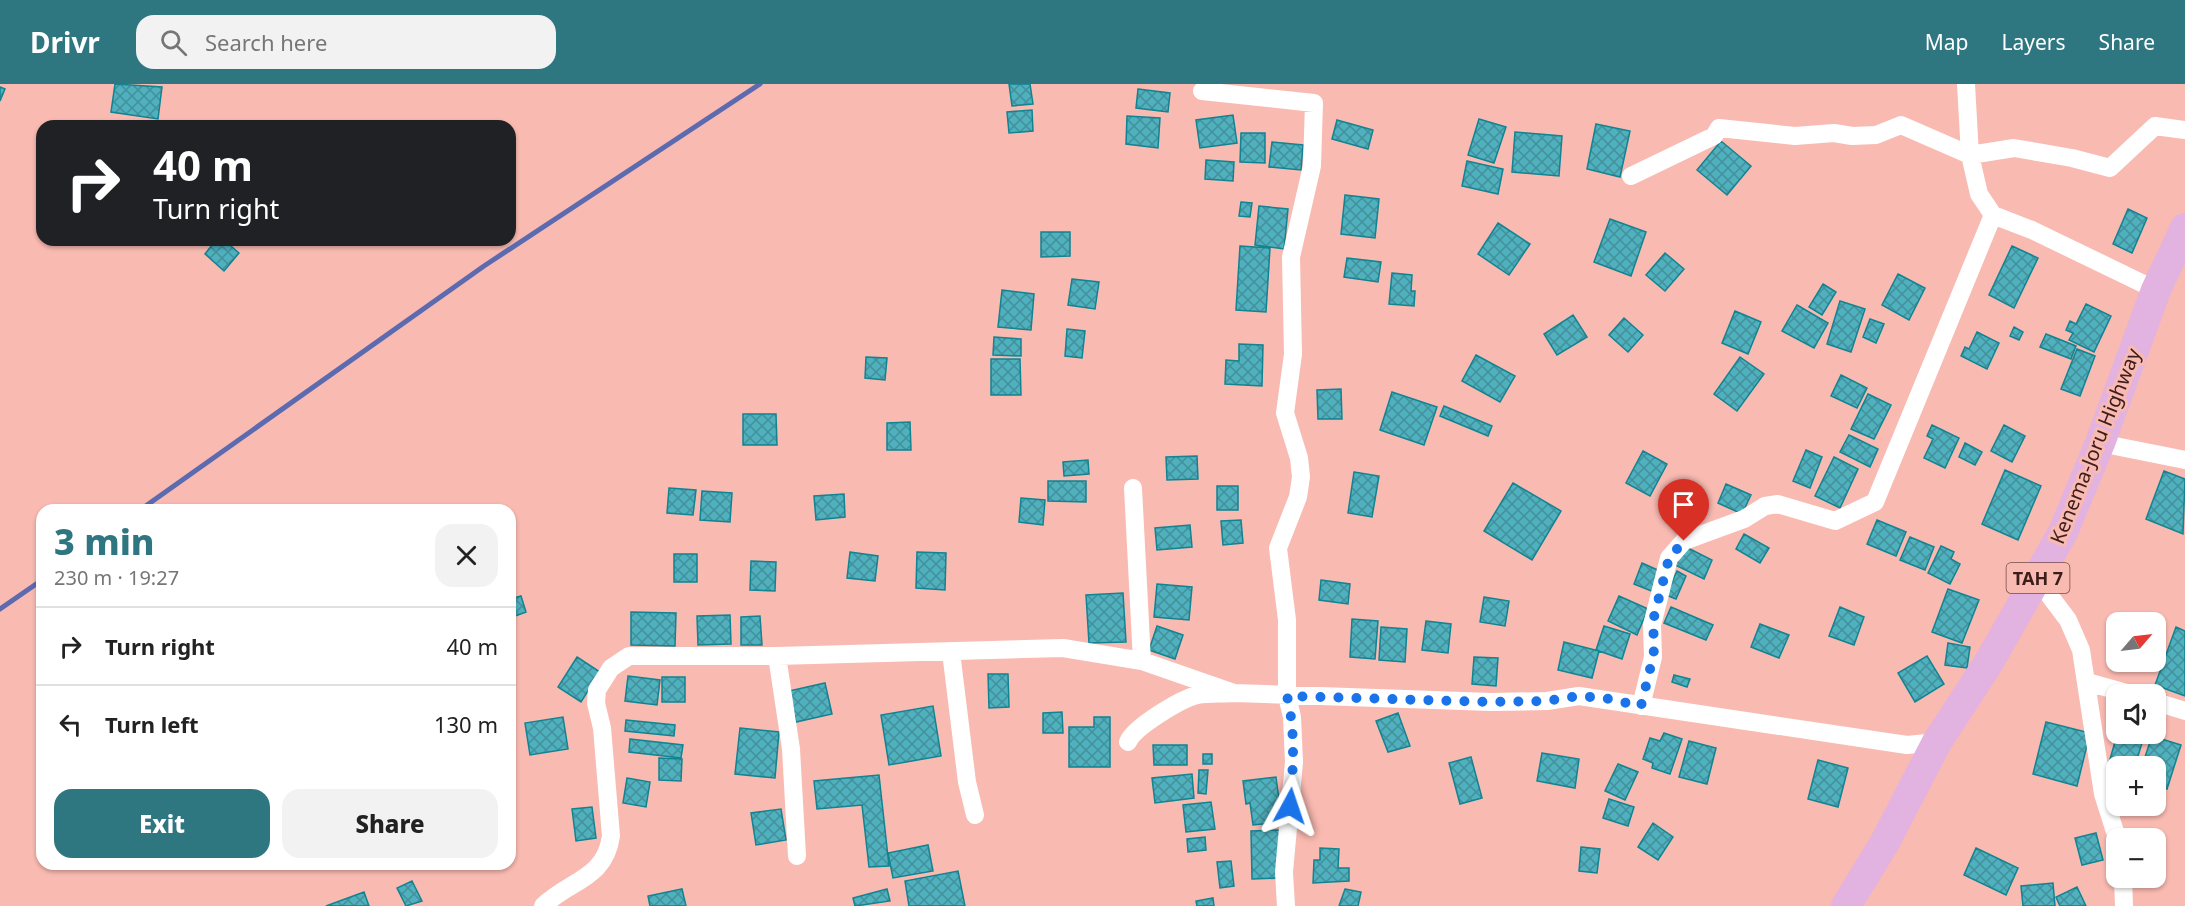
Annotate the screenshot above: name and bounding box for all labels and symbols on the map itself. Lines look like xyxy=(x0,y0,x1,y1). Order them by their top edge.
street label: Kenema-Joru Highway xyxy=(2043,343,2147,548)
pin xyxy=(1658,479,1709,541)
road number: TAH 7 xyxy=(2006,563,2070,593)
north arrow xyxy=(2106,612,2166,672)
position arrow xyxy=(1258,774,1322,838)

